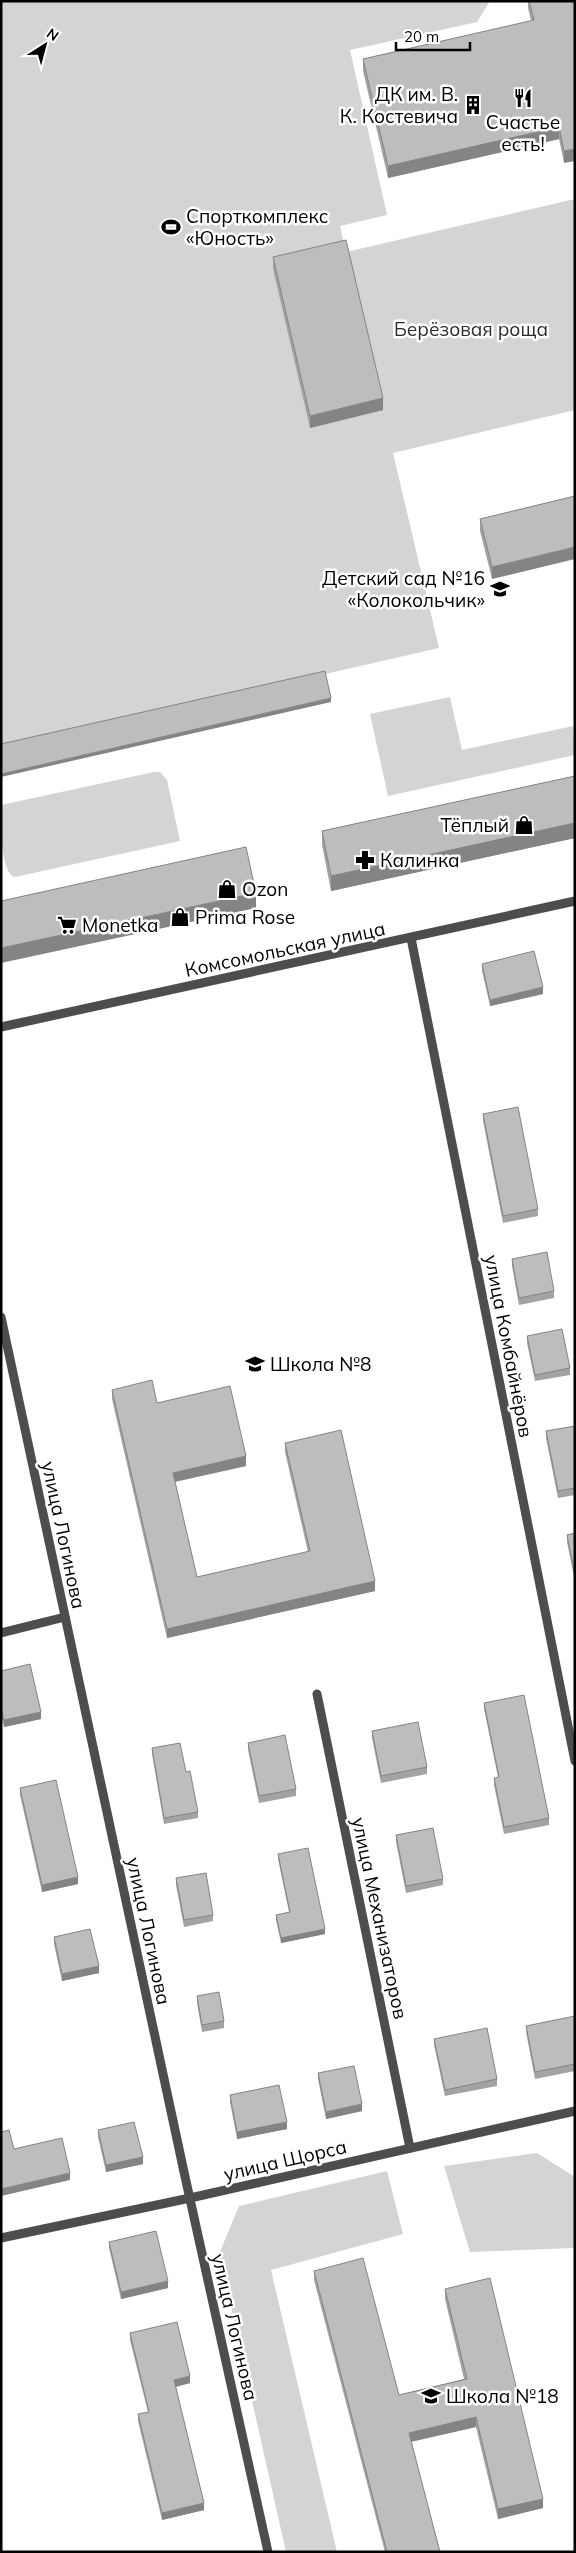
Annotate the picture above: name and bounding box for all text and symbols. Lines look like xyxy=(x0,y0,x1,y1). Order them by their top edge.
north arrow xyxy=(20,20,70,70)
scale bar xyxy=(396,20,470,52)
text: N xyxy=(43,24,62,45)
text: 20 m xyxy=(404,27,439,46)
place label: ДК им. В. К. Костевича xyxy=(340,82,458,128)
restaurant icon: Счастье есть! xyxy=(512,87,534,109)
building icon: ДК им. В. К. Костевича xyxy=(462,94,484,116)
place label: Счастье есть! xyxy=(486,110,560,156)
place label: Спорткомплекс «Юность» xyxy=(186,204,328,250)
sports icon: Спорткомплекс «Юность» xyxy=(160,216,182,238)
park label: Берёзовая роща xyxy=(394,317,548,341)
place label: Детский сад №16 «Колокольчик» xyxy=(322,566,485,612)
school or university icon: Детский сад №16 «Колокольчик» xyxy=(489,578,511,600)
place label: Тёплый xyxy=(441,813,509,837)
shop icon: Тёплый xyxy=(513,814,535,836)
place label: Калинка xyxy=(380,848,460,872)
pharmacy icon: Калинка xyxy=(354,849,376,871)
place label: Ozon xyxy=(242,877,288,901)
shop icon: Ozon xyxy=(216,878,238,900)
place label: Prima Rose xyxy=(195,905,295,929)
shop icon: Prima Rose xyxy=(169,906,191,928)
place label: Monetka xyxy=(82,913,158,937)
supermarket icon: Monetka xyxy=(56,914,78,936)
street label: Комсомольская улица xyxy=(183,916,387,982)
street label: улица Комбайнёров xyxy=(480,1253,538,1439)
place label: Школа №8 xyxy=(270,1352,371,1376)
school or university icon: Школа №8 xyxy=(244,1353,266,1375)
street label: улица Логинова xyxy=(37,1459,91,1611)
street label: улица Механизаторов xyxy=(347,1815,413,2021)
street label: улица Логинова xyxy=(122,1855,176,2007)
street label: улица Щорса xyxy=(221,2134,349,2186)
street label: улица Логинова xyxy=(206,2251,264,2403)
place label: Школа №18 xyxy=(446,2384,559,2408)
school or university icon: Школа №18 xyxy=(420,2385,442,2407)

